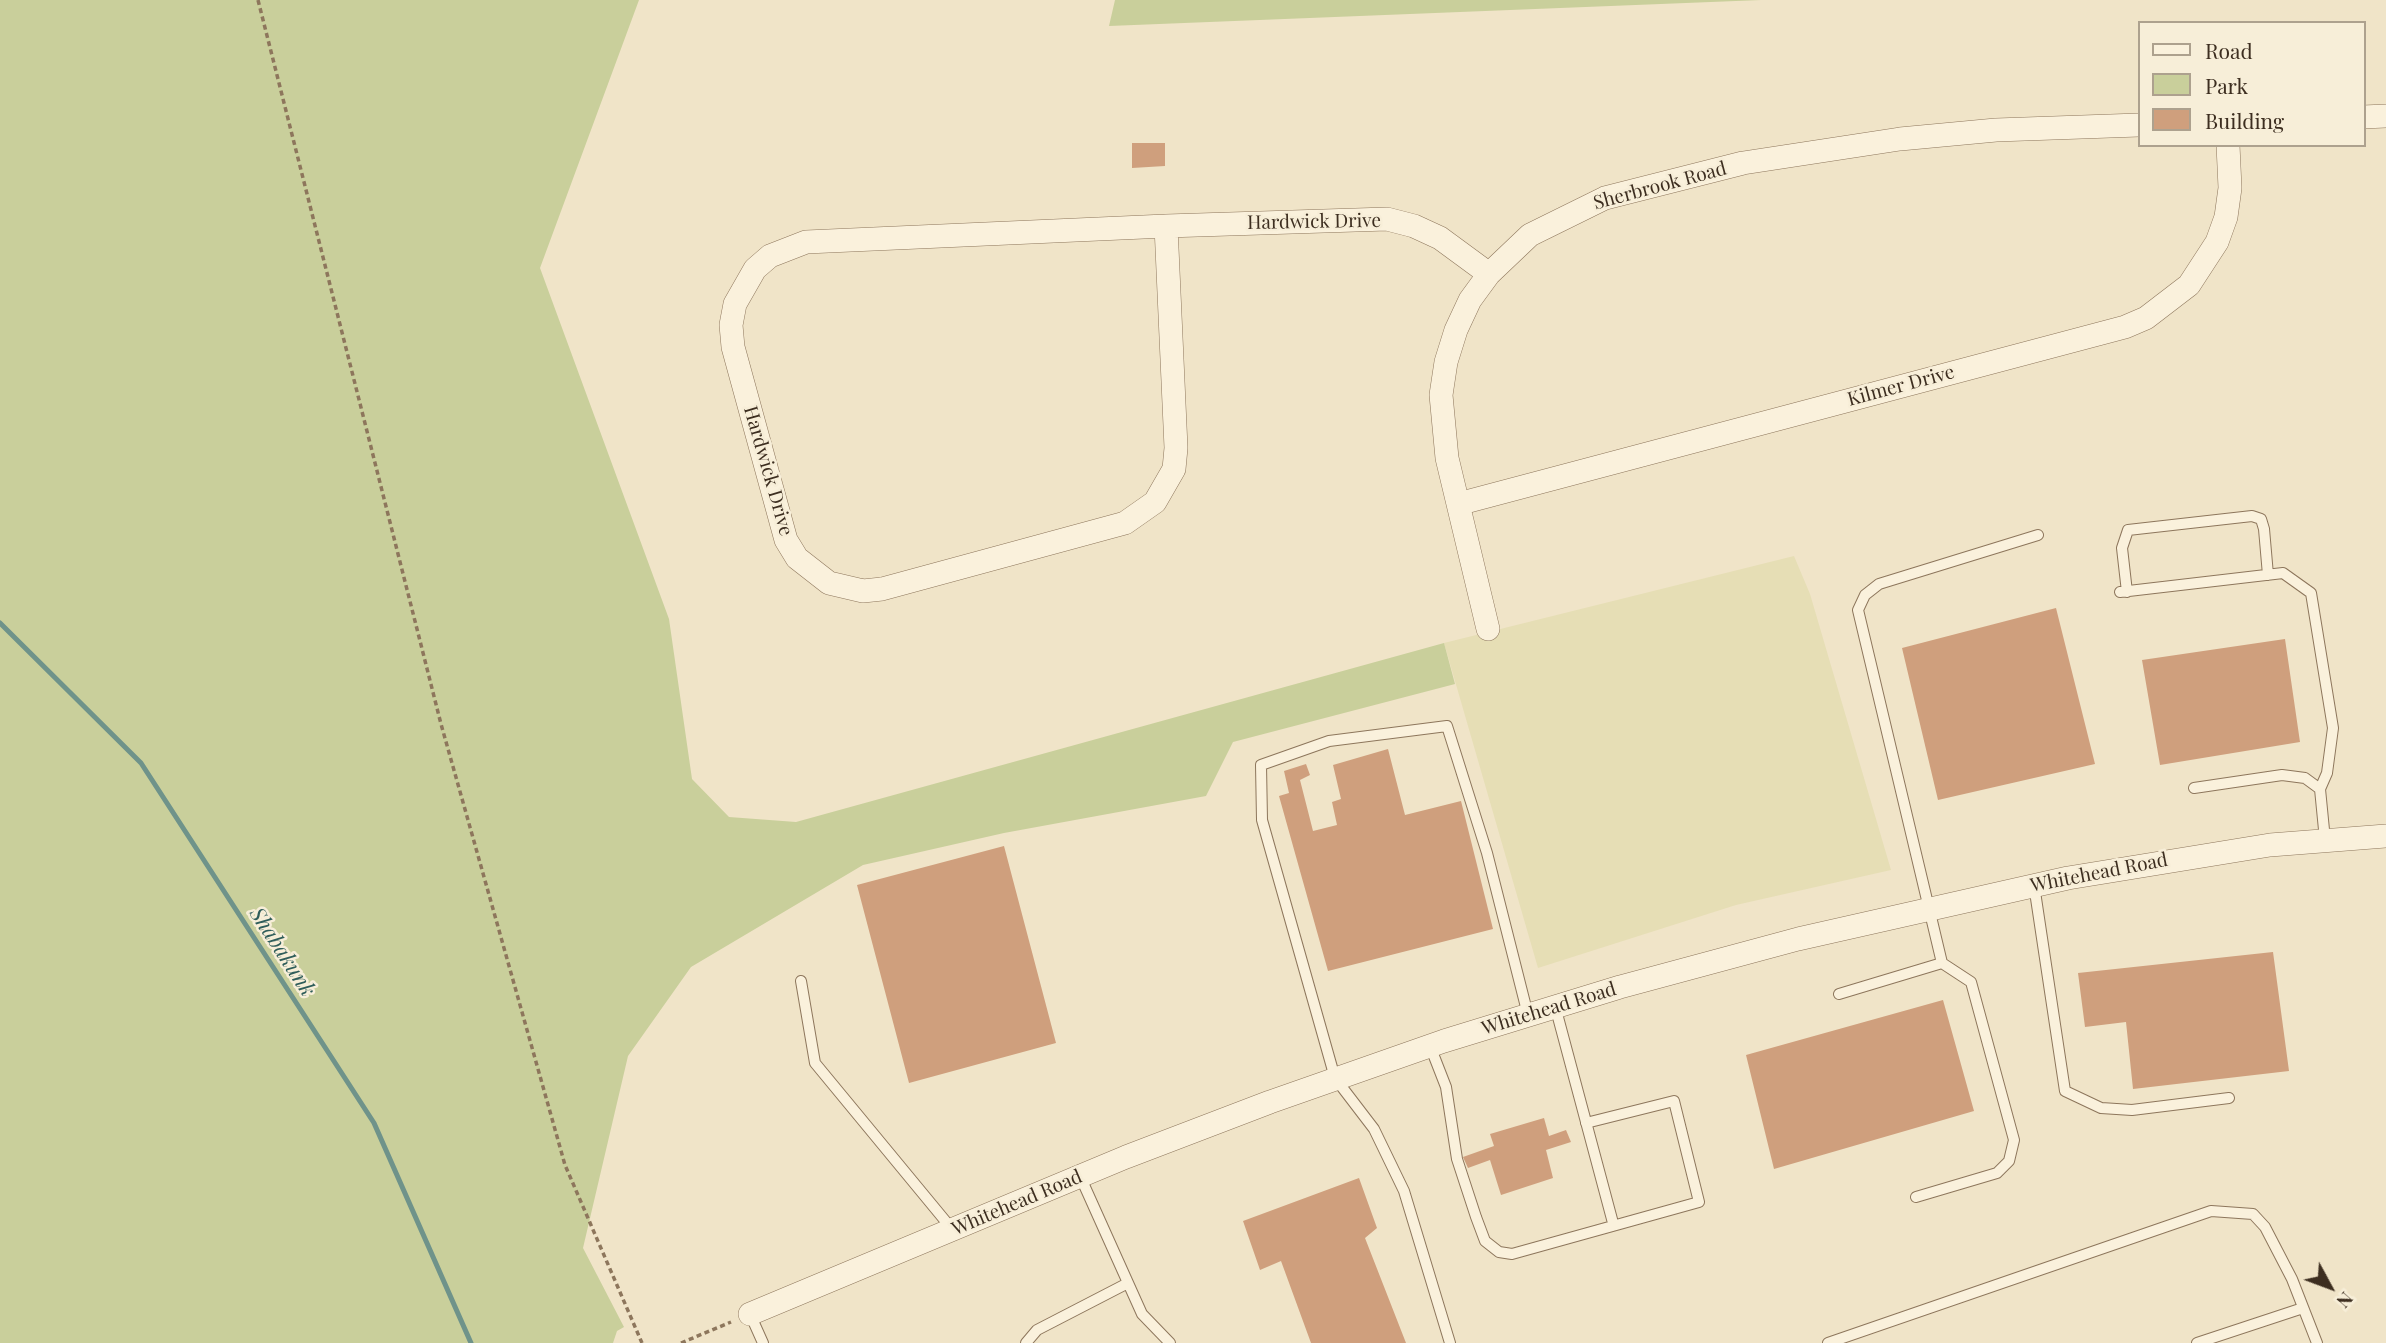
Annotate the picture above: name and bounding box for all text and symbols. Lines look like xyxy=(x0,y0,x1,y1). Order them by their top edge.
legend xyxy=(2138,21,2365,147)
text: Road xyxy=(2205,36,2253,64)
text: Park xyxy=(2205,71,2248,99)
text: Building xyxy=(2205,106,2284,134)
street label: Sherbrook Road xyxy=(1591,157,1729,215)
street label: Hardwick Drive xyxy=(1247,209,1381,235)
street label: Kilmer Drive xyxy=(1845,361,1957,411)
street label: Hardwick Drive xyxy=(739,403,797,539)
street label: Whitehead Road xyxy=(2028,849,2170,897)
water label: Shabakunk xyxy=(244,903,320,1001)
street label: Whitehead Road xyxy=(1479,978,1619,1040)
street label: Whitehead Road xyxy=(948,1165,1086,1241)
north arrow xyxy=(2295,1252,2365,1322)
text: N xyxy=(2332,1287,2360,1314)

